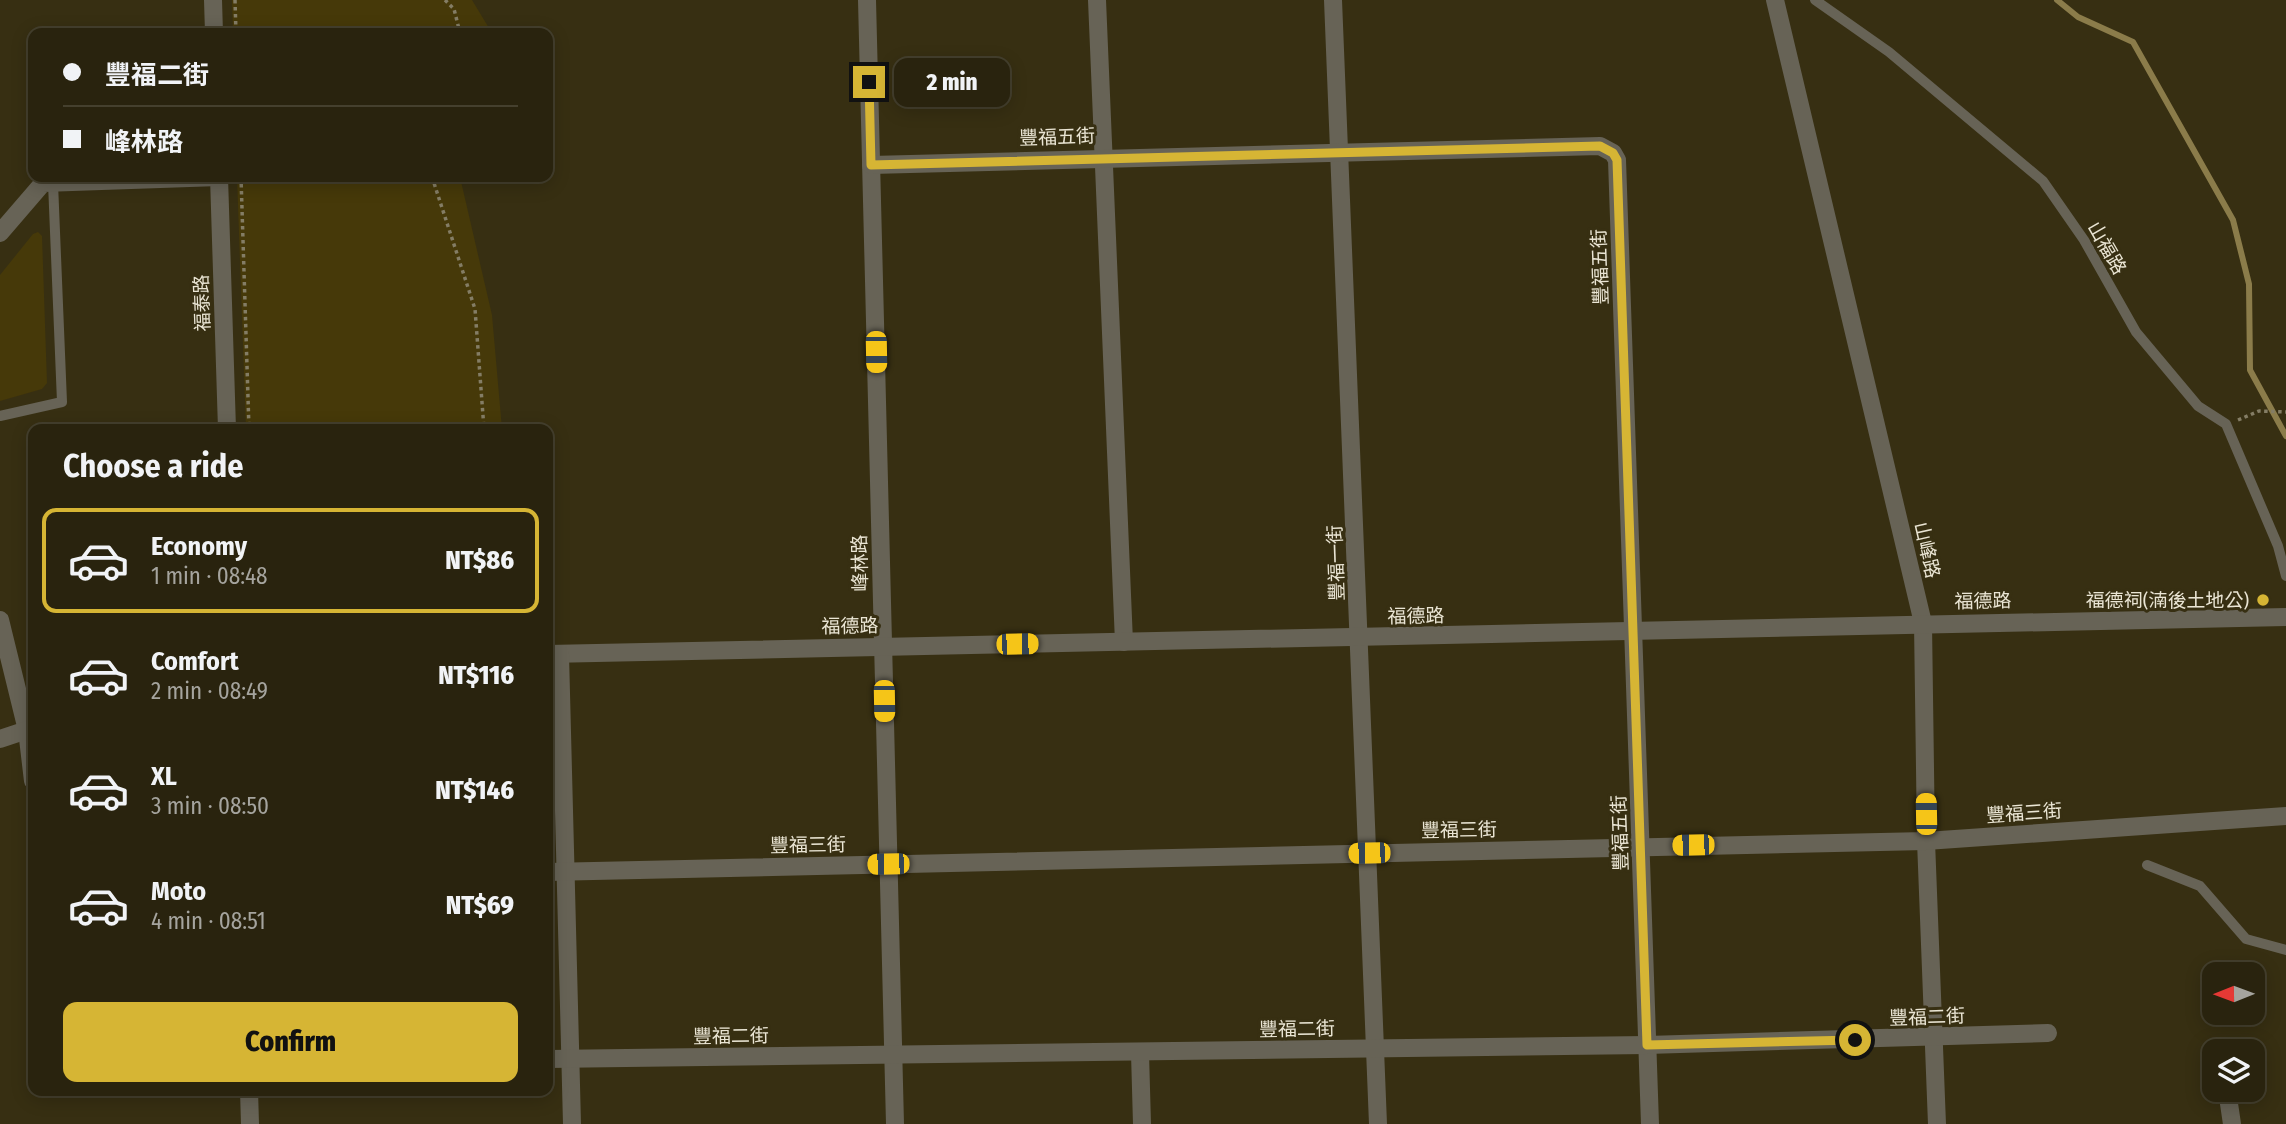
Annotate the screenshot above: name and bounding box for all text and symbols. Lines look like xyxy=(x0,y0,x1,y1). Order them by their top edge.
callout: 2 min xyxy=(894,57,1009,106)
text: 豐福二街 xyxy=(105,60,209,91)
route end xyxy=(853,66,885,98)
text: 2 min xyxy=(927,68,977,96)
street label: 豐福五街 xyxy=(1019,124,1095,150)
text: 峰林路 xyxy=(105,127,183,158)
street label: 山福路 xyxy=(2083,218,2131,278)
street label: 豐福五街 xyxy=(1587,229,1613,305)
street label: 福泰路 xyxy=(190,274,214,332)
car xyxy=(866,331,887,373)
text: Choose a ride xyxy=(63,447,244,485)
street label: 山峰路 xyxy=(1909,520,1945,580)
street label: 豐福一街 xyxy=(1323,525,1349,601)
icon: car xyxy=(67,529,130,592)
text: Economy xyxy=(151,531,247,562)
street label: 峰林路 xyxy=(848,534,872,592)
text: NT$86 xyxy=(445,545,514,576)
text: 1 min · 08:48 xyxy=(151,562,268,590)
street label: 福德路 xyxy=(1954,589,2012,613)
place label: 福德祠(湳後土地公) xyxy=(2086,589,2249,612)
marker: 福德祠(湳後土地公) xyxy=(2255,592,2271,608)
street label: 福德路 xyxy=(1387,604,1445,628)
street label: 福德路 xyxy=(821,614,879,638)
car xyxy=(996,633,1039,655)
icon: car xyxy=(67,644,130,707)
text: Comfort xyxy=(151,646,239,677)
text: NT$116 xyxy=(438,660,514,691)
text: 2 min · 08:49 xyxy=(151,677,268,705)
car xyxy=(874,680,895,722)
icon: car xyxy=(67,759,130,822)
text: XL xyxy=(151,761,177,792)
text: NT$146 xyxy=(435,775,514,806)
text: 3 min · 08:50 xyxy=(151,792,269,820)
car xyxy=(1916,793,1937,835)
street label: 豐福五街 xyxy=(1607,795,1633,871)
street label: 豐福三街 xyxy=(1985,799,2063,827)
street label: 豐福三街 xyxy=(1421,818,1497,842)
street label: 豐福三街 xyxy=(770,833,846,857)
car xyxy=(1672,834,1715,856)
car xyxy=(1348,842,1391,864)
car xyxy=(867,853,910,875)
icon: car xyxy=(67,874,130,937)
text: Moto xyxy=(151,876,206,907)
text: NT$69 xyxy=(446,890,514,921)
text: 4 min · 08:51 xyxy=(151,907,266,935)
north arrow xyxy=(2202,962,2264,1026)
map controls xyxy=(2202,962,2265,1102)
button: Confirm xyxy=(63,1002,518,1082)
street label: 豐福二街 xyxy=(1889,1004,1965,1030)
street label: 豐福二街 xyxy=(1259,1017,1335,1041)
street label: 豐福二街 xyxy=(693,1024,769,1048)
route start xyxy=(1839,1024,1871,1056)
button: layers xyxy=(2202,1039,2265,1102)

